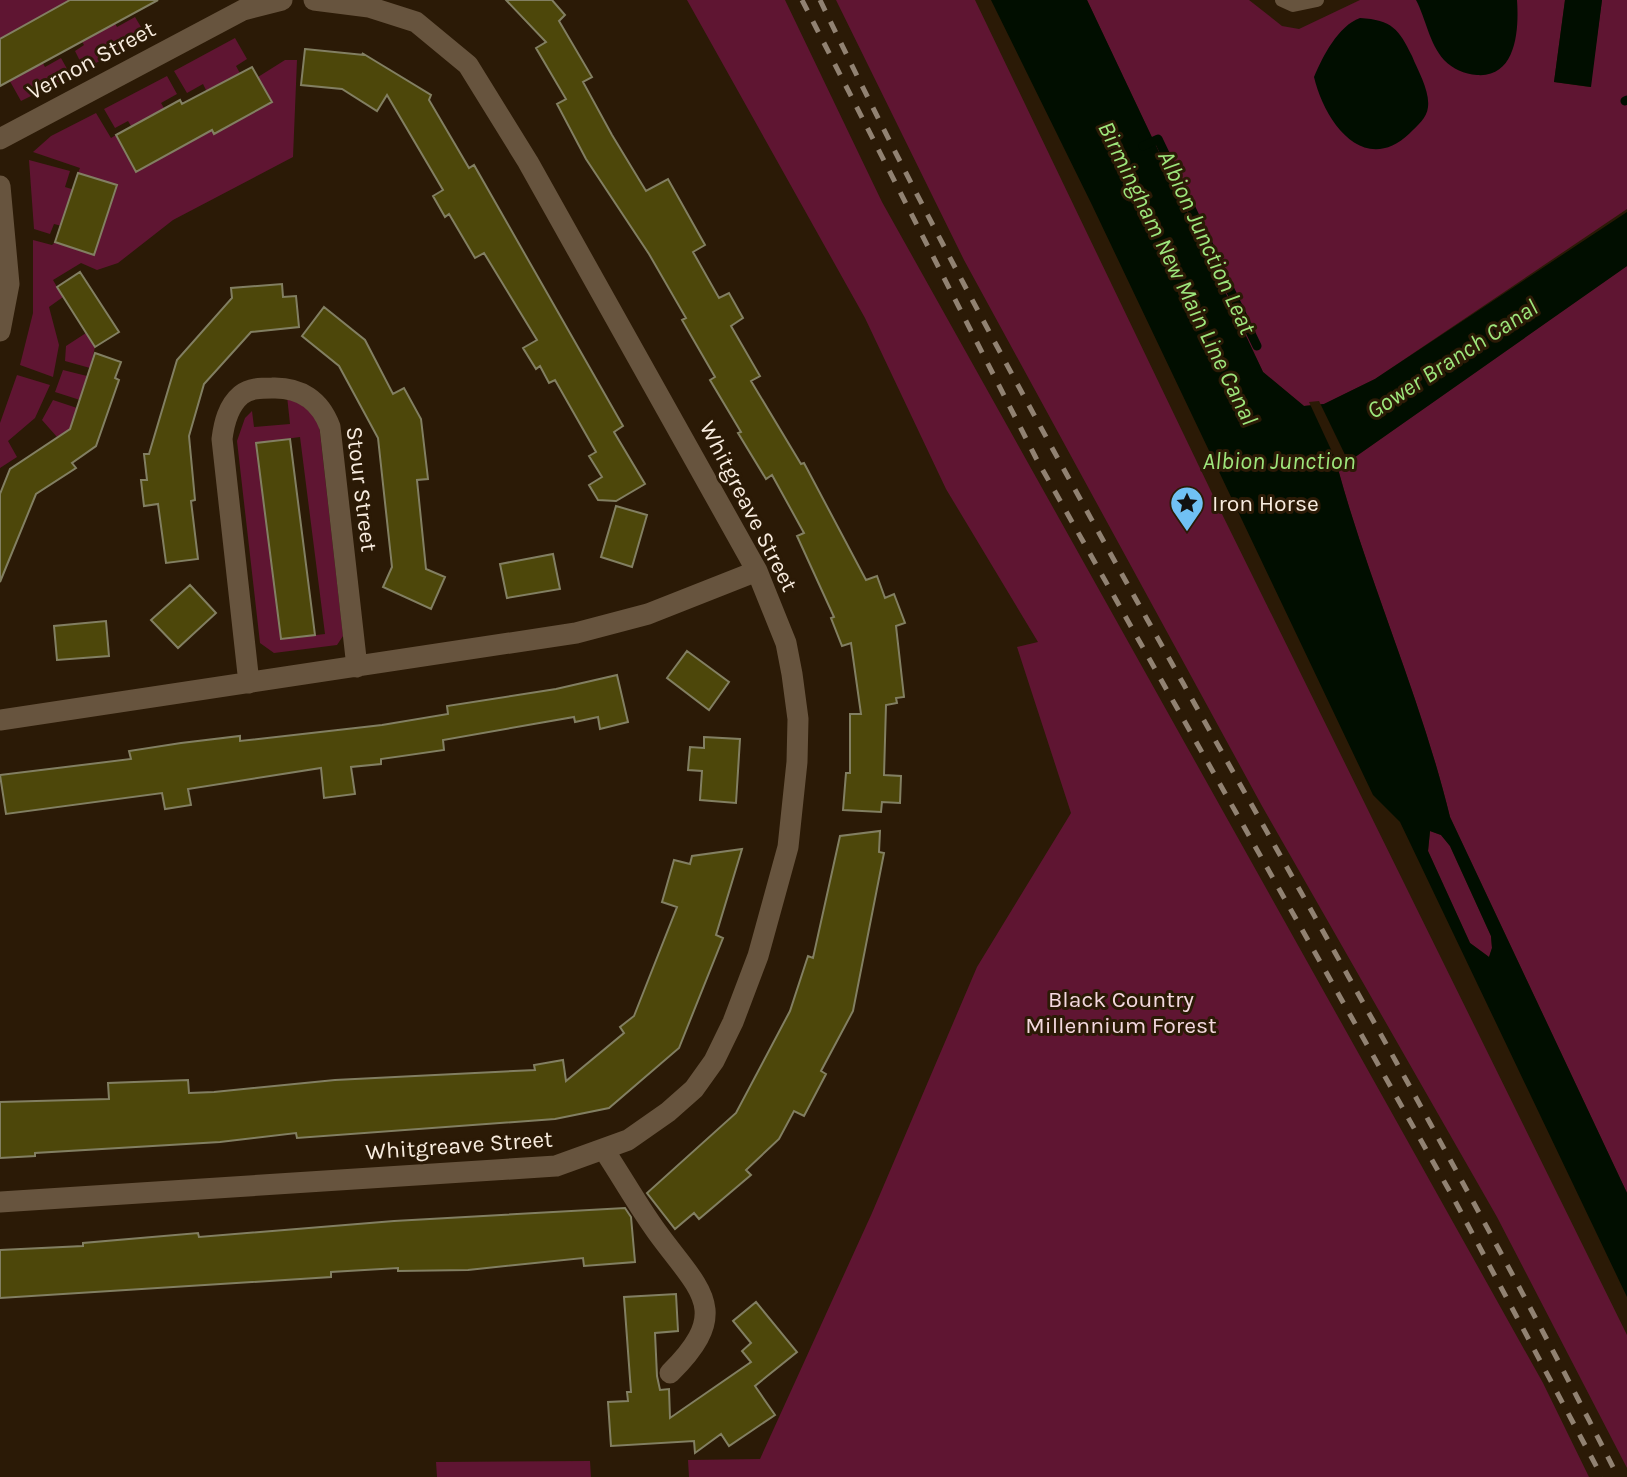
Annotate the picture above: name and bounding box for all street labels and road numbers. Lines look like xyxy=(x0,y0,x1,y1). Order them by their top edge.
street label: Vernon Street xyxy=(23,15,160,106)
street label: Whitgreave Street xyxy=(694,416,803,596)
street label: Stour Street xyxy=(340,425,383,554)
street label: Whitgreave Street xyxy=(364,1125,554,1166)

